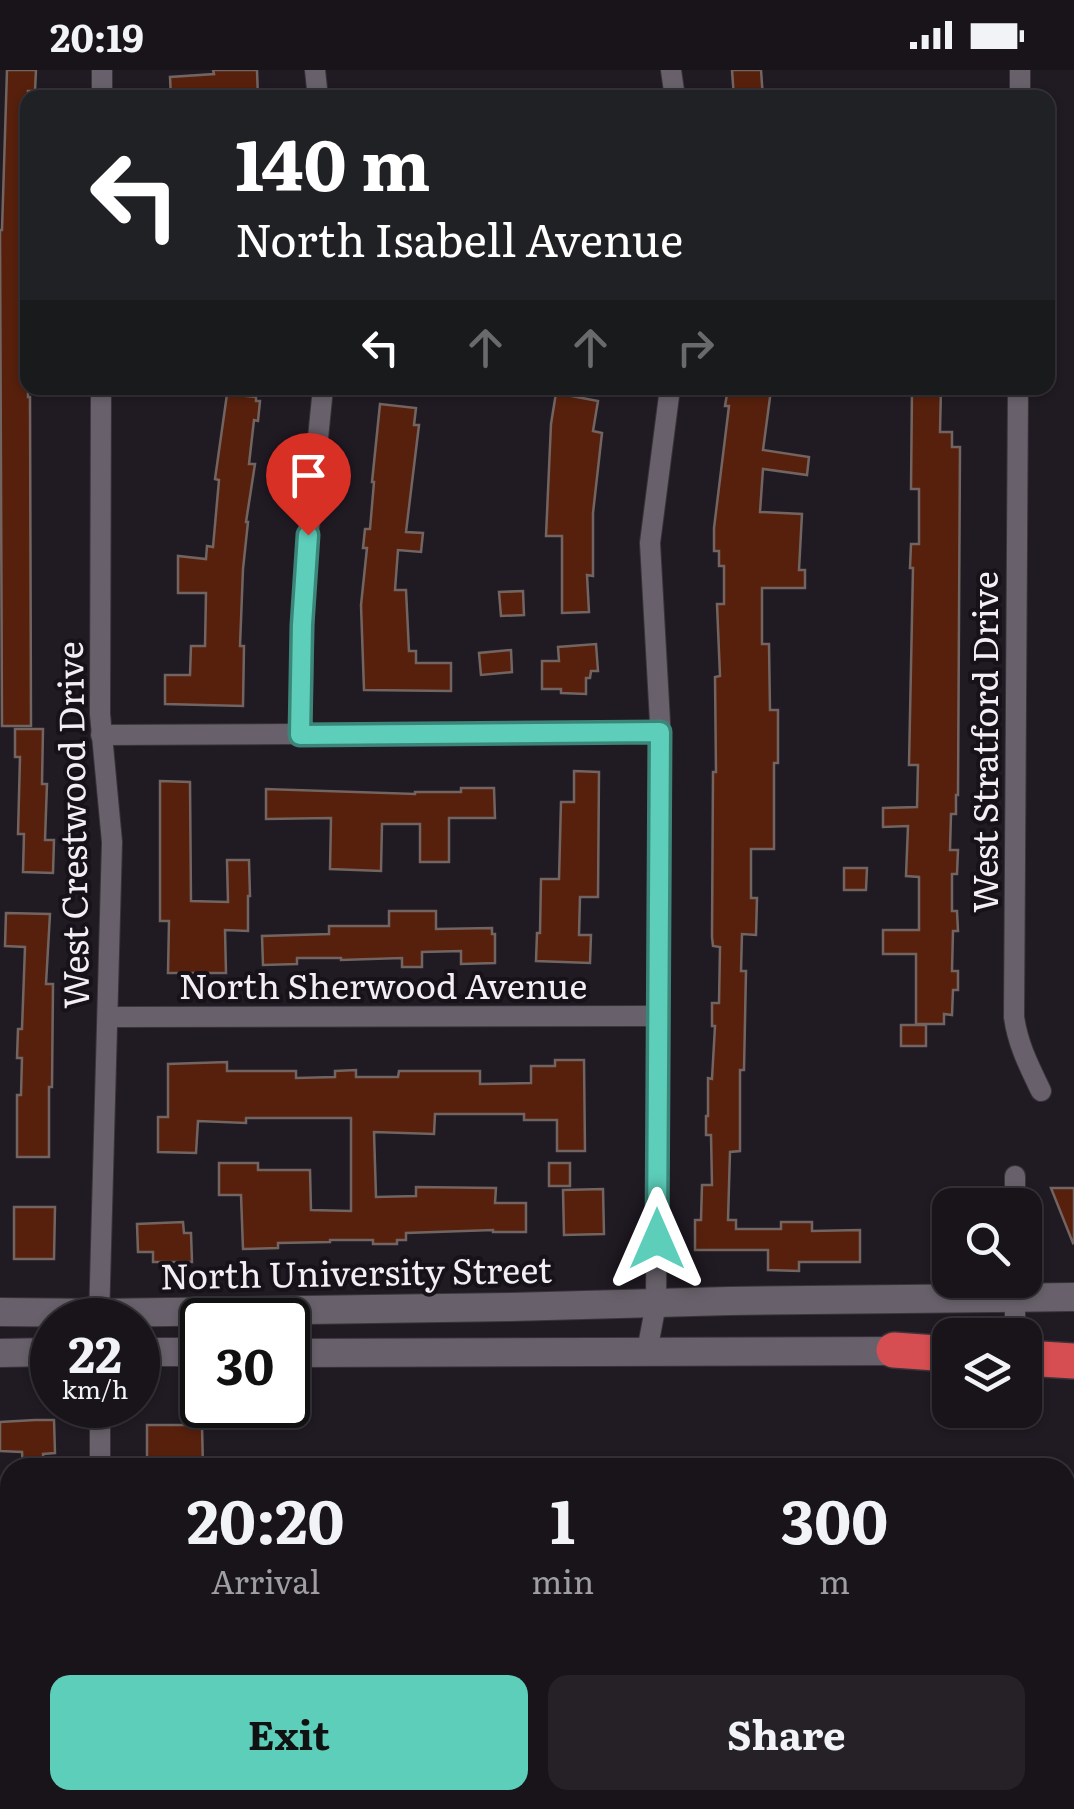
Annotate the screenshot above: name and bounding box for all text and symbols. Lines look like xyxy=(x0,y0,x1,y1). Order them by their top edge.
text: 20:19 xyxy=(50,7,144,64)
text: 140 m xyxy=(235,109,430,213)
icon: left xyxy=(70,130,200,260)
text: North Isabell Avenue xyxy=(235,204,683,271)
icon: left xyxy=(353,320,408,375)
icon: ahead xyxy=(458,320,513,375)
icon: ahead xyxy=(563,320,618,375)
icon: right xyxy=(668,320,723,375)
pin xyxy=(266,433,351,536)
icon: arrive xyxy=(281,448,336,503)
street label: West Stratford Drive xyxy=(957,571,1009,913)
street label: West Crestwood Drive xyxy=(42,641,100,1009)
street label: North Sherwood Avenue xyxy=(179,958,587,1010)
position arrow xyxy=(605,1187,709,1291)
map controls xyxy=(932,1188,1042,1428)
button: search xyxy=(932,1188,1042,1298)
street label: North University Street xyxy=(160,1242,552,1300)
speed limit sign: 30 xyxy=(180,1298,310,1428)
text: 22 xyxy=(68,1314,122,1388)
button: layers xyxy=(932,1318,1042,1428)
text: km/h xyxy=(62,1370,128,1407)
text: 20:20 xyxy=(187,1473,345,1562)
text: 1 xyxy=(550,1473,575,1562)
text: 300 xyxy=(781,1473,888,1562)
text: Arrival xyxy=(211,1556,320,1604)
text: min xyxy=(531,1556,594,1604)
text: m xyxy=(819,1556,850,1604)
button: Exit xyxy=(50,1675,528,1790)
button: Share xyxy=(548,1675,1025,1790)

